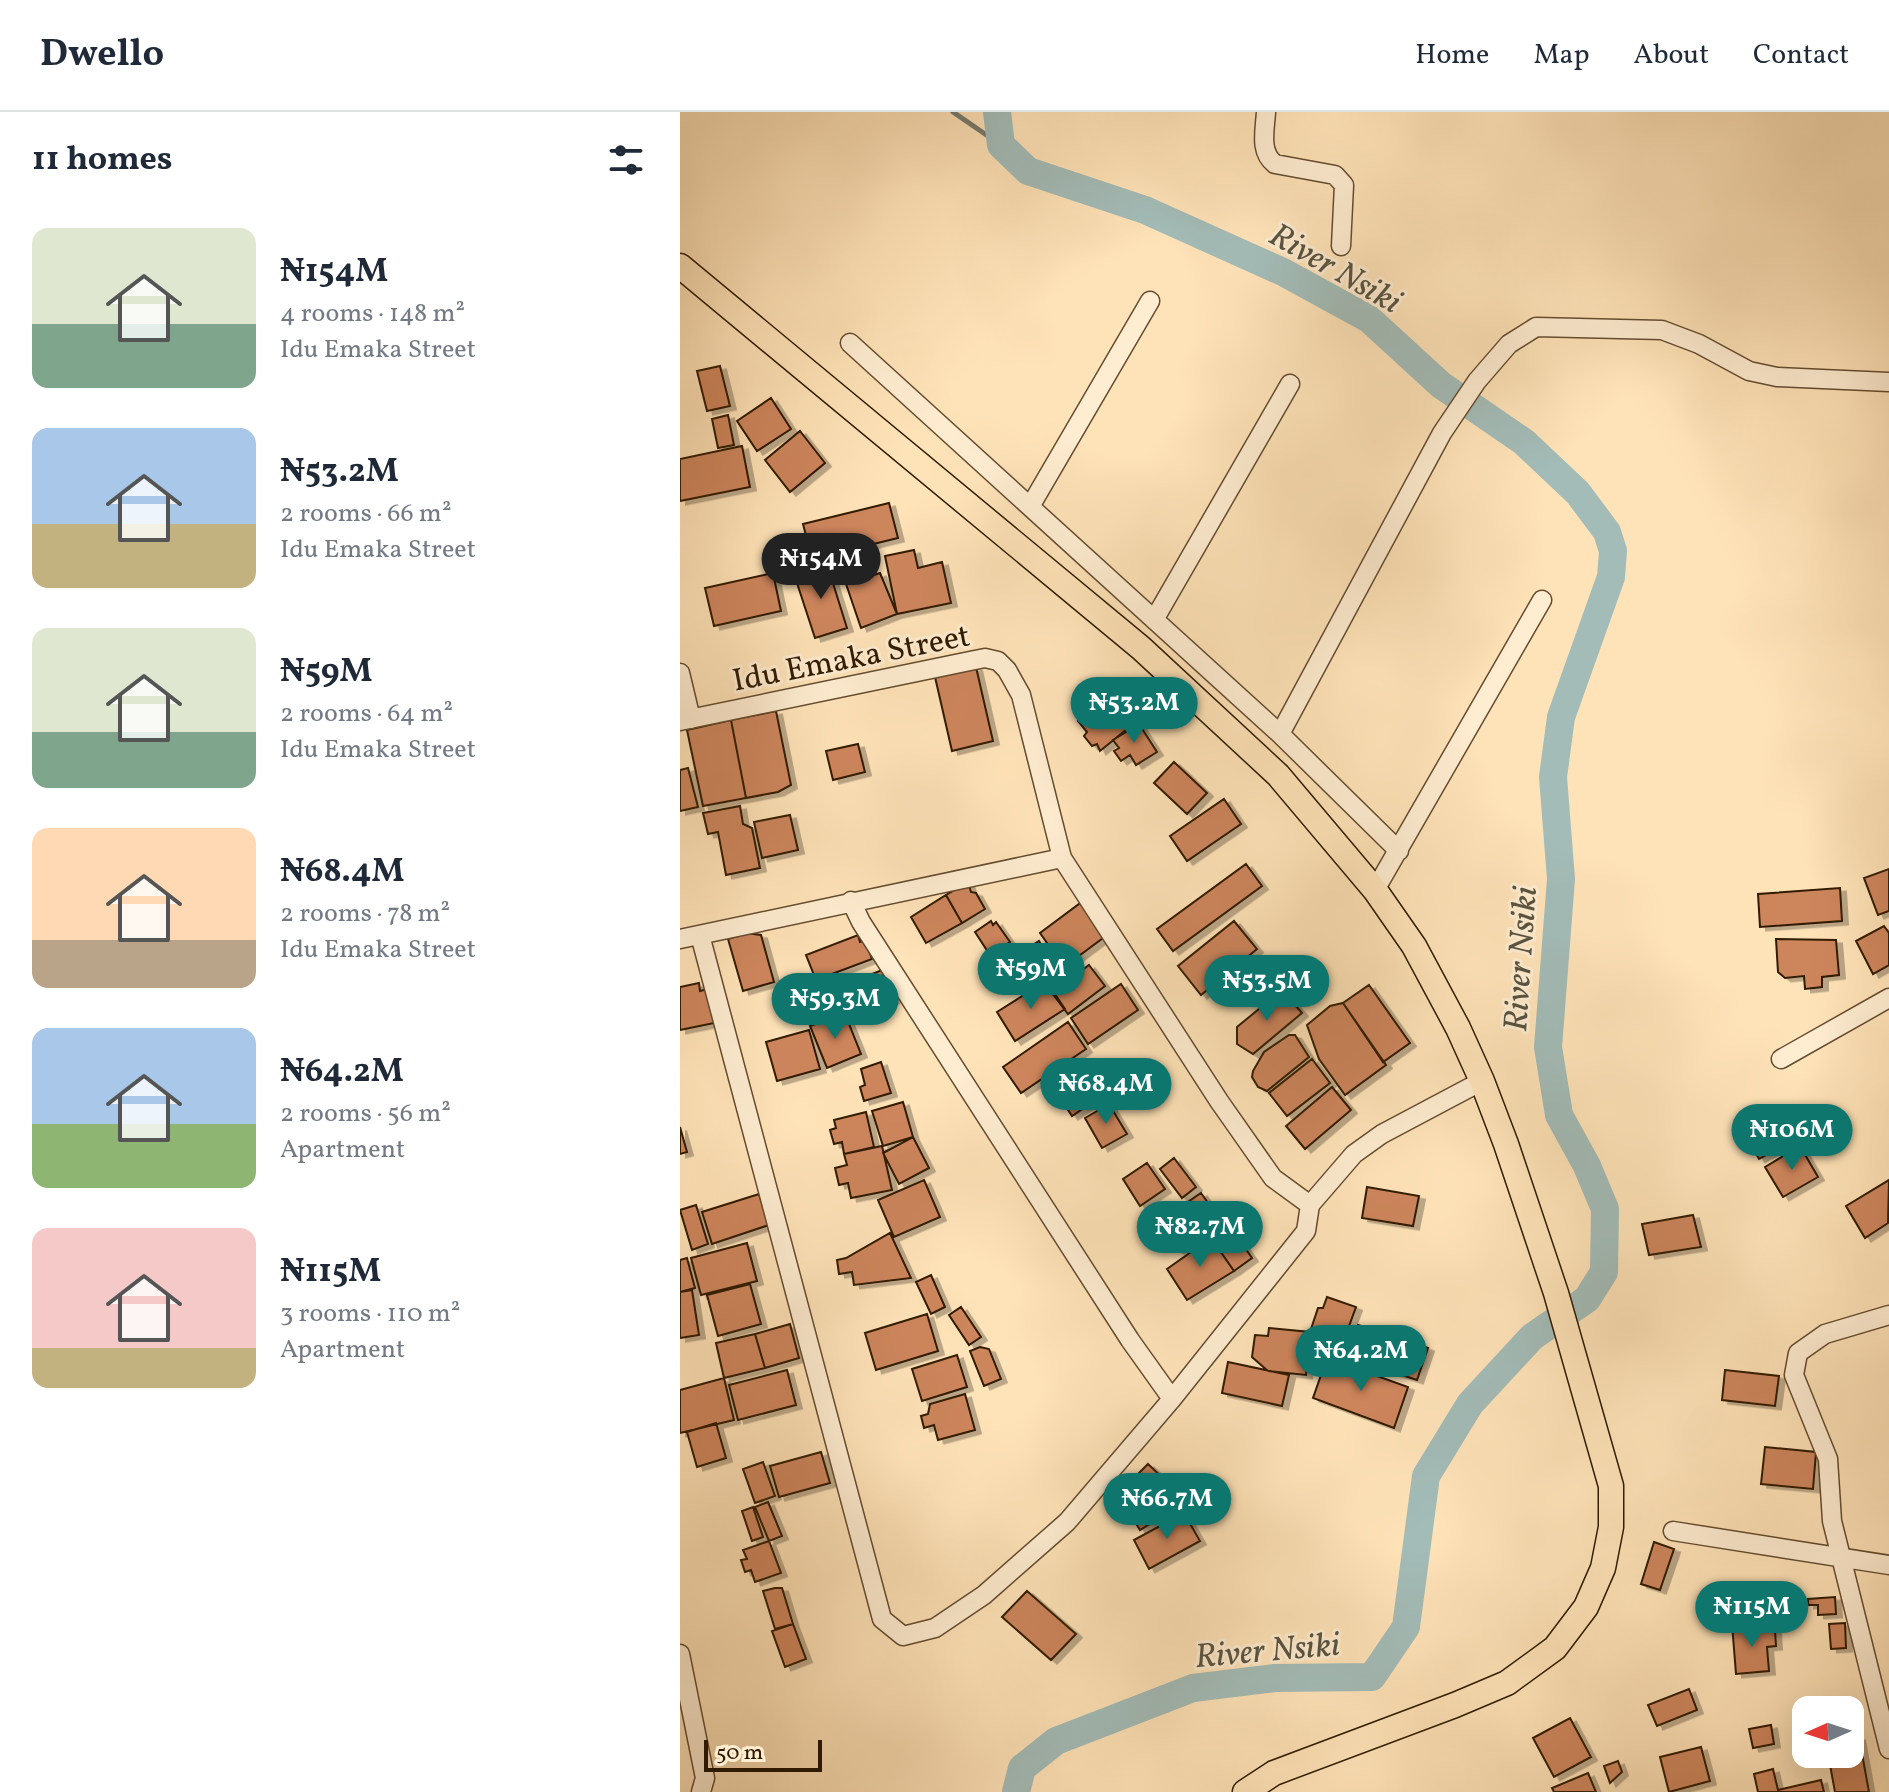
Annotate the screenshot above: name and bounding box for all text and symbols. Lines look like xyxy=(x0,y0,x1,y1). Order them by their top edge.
text: Dwello xyxy=(40,29,164,82)
text: Home xyxy=(1415,36,1489,75)
text: Map xyxy=(1533,36,1589,75)
text: About xyxy=(1633,36,1709,75)
text: Contact xyxy=(1753,36,1849,75)
text: 11 homes xyxy=(32,137,172,184)
icon: filters xyxy=(604,138,648,182)
water label: River Nsiki xyxy=(1260,213,1409,327)
text: ₦154M xyxy=(280,249,388,296)
icon: home xyxy=(96,260,192,356)
text: 4 rooms · 148 m² xyxy=(280,296,465,332)
text: Idu Emaka Street xyxy=(280,332,476,368)
text: ₦53.2M xyxy=(280,449,399,496)
icon: home xyxy=(96,460,192,556)
text: 2 rooms · 66 m² xyxy=(280,496,452,532)
text: Idu Emaka Street xyxy=(280,532,476,568)
pin: ₦154M xyxy=(765,533,877,601)
text: ₦154M xyxy=(780,541,862,577)
street label: Idu Emaka Street xyxy=(729,615,974,705)
text: ₦59M xyxy=(280,649,372,696)
icon: home xyxy=(96,660,192,756)
pin: ₦53.2M xyxy=(1069,677,1199,745)
text: ₦53.2M xyxy=(1089,685,1179,721)
text: 2 rooms · 64 m² xyxy=(280,696,453,732)
text: Idu Emaka Street xyxy=(280,732,476,768)
text: ₦68.4M xyxy=(280,849,404,896)
icon: home xyxy=(96,860,192,956)
water label: River Nsiki xyxy=(1494,885,1551,1033)
text: 2 rooms · 78 m² xyxy=(280,896,450,932)
text: Idu Emaka Street xyxy=(280,932,476,968)
pin: ₦59M xyxy=(984,943,1078,1011)
text: ₦59M xyxy=(996,951,1066,987)
pin: ₦53.5M xyxy=(1202,955,1332,1023)
text: ₦53.5M xyxy=(1222,963,1312,999)
pin: ₦59.3M xyxy=(770,973,900,1041)
text: ₦59.3M xyxy=(790,981,880,1017)
text: ₦64.2M xyxy=(280,1049,404,1096)
pin: ₦68.4M xyxy=(1041,1058,1171,1126)
icon: home xyxy=(96,1060,192,1156)
text: ₦68.4M xyxy=(1058,1066,1154,1102)
text: 2 rooms · 56 m² xyxy=(280,1096,451,1132)
pin: ₦106M xyxy=(1736,1104,1848,1172)
text: ₦106M xyxy=(1750,1112,1834,1148)
text: Apartment xyxy=(280,1132,405,1168)
pin: ₦82.7M xyxy=(1135,1201,1265,1269)
text: ₦82.7M xyxy=(1155,1209,1245,1245)
text: ₦115M xyxy=(280,1249,381,1296)
icon: home xyxy=(96,1260,192,1356)
text: 3 rooms · 110 m² xyxy=(280,1296,460,1332)
pin: ₦64.2M xyxy=(1296,1325,1426,1393)
text: Apartment xyxy=(280,1332,405,1368)
text: ₦64.2M xyxy=(1314,1333,1408,1369)
pin: ₦66.7M xyxy=(1102,1473,1232,1541)
text: ₦66.7M xyxy=(1121,1481,1213,1517)
pin: ₦115M xyxy=(1696,1581,1808,1649)
text: ₦115M xyxy=(1713,1589,1791,1625)
water label: River Nsiki xyxy=(1193,1623,1342,1682)
north arrow xyxy=(1792,1696,1864,1768)
map controls xyxy=(1792,1696,1864,1768)
scale bar xyxy=(704,1736,822,1772)
text: 50 m xyxy=(716,1738,763,1769)

